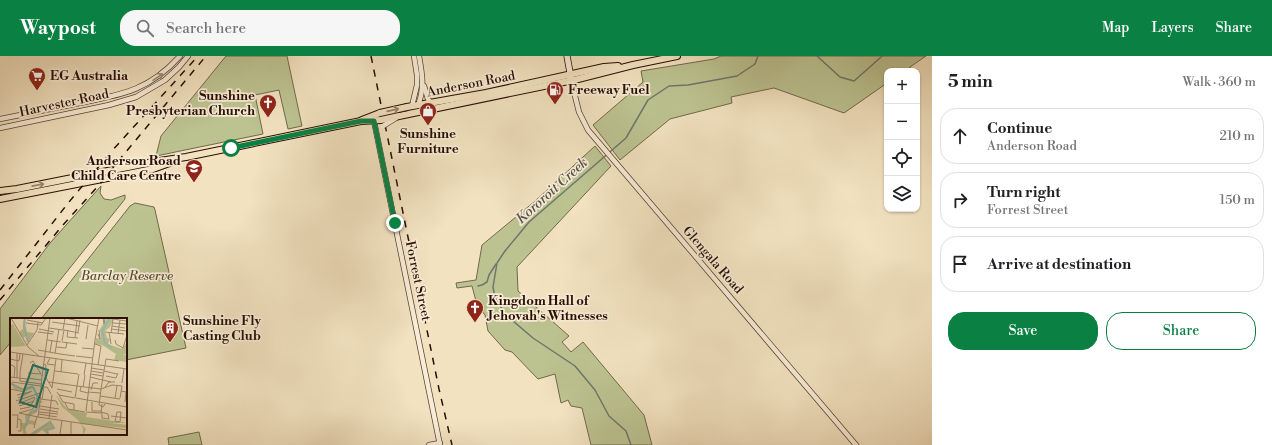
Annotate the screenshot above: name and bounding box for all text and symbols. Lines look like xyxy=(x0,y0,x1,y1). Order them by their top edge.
search box xyxy=(120,10,400,46)
text: Waypost xyxy=(20,16,96,40)
icon: search xyxy=(134,17,156,39)
text: Search here xyxy=(166,19,246,38)
text: Map xyxy=(1102,19,1129,37)
text: Layers xyxy=(1151,19,1194,37)
text: Share xyxy=(1216,19,1252,37)
supermarket icon: EG Australia xyxy=(27,66,47,91)
street label: Anderson Road xyxy=(424,67,517,101)
place label: EG Australia xyxy=(50,68,129,84)
map controls xyxy=(884,68,920,212)
button: + xyxy=(884,68,920,104)
text: 5 min xyxy=(948,71,993,93)
one-way arrow xyxy=(152,72,164,80)
text: Walk · 360 m xyxy=(1183,74,1256,90)
fuel station icon: Freeway Fuel xyxy=(545,80,565,105)
place label: Freeway Fuel xyxy=(568,82,650,98)
street label: Harvester Road xyxy=(18,86,111,120)
place label: Sunshine Presbyterian Church xyxy=(126,88,255,119)
church icon: Sunshine Presbyterian Church xyxy=(258,93,278,118)
shop icon: Sunshine Furniture xyxy=(418,101,438,126)
button: − xyxy=(884,104,920,140)
one-way arrow xyxy=(387,106,400,114)
text: Continue xyxy=(987,119,1052,138)
icon: ahead xyxy=(949,125,971,147)
place label: Sunshine Furniture xyxy=(397,126,459,157)
text: 210 m xyxy=(1220,128,1255,144)
text: Anderson Road xyxy=(987,138,1077,154)
route start xyxy=(222,139,240,157)
button: locate xyxy=(884,140,920,176)
place label: Anderson Road Child Care Centre xyxy=(71,153,181,184)
water label: Kororoit Creek xyxy=(512,154,592,228)
school or university icon: Anderson Road Child Care Centre xyxy=(184,158,204,183)
button: layers xyxy=(884,176,920,212)
one-way arrow xyxy=(32,180,45,188)
text: Turn right xyxy=(987,183,1061,202)
icon: right xyxy=(949,189,971,211)
text: 150 m xyxy=(1220,192,1255,208)
text: Forrest Street xyxy=(987,202,1068,218)
route end xyxy=(386,214,404,232)
street label: Glengala Road xyxy=(679,223,747,298)
street label: Forrest Street xyxy=(402,240,434,323)
icon: arrive xyxy=(949,253,971,275)
text: Arrive at destination xyxy=(987,255,1131,274)
park label: Barclay Reserve xyxy=(80,268,173,284)
place label: Kingdom Hall of Jehovah's Witnesses xyxy=(486,293,608,324)
church icon: Kingdom Hall of Jehovah's Witnesses xyxy=(465,298,485,323)
button: Save xyxy=(948,312,1098,350)
button: Share xyxy=(1106,312,1256,350)
place label: Sunshine Fly Casting Club xyxy=(183,313,262,344)
inset map xyxy=(10,318,127,435)
building icon: Sunshine Fly Casting Club xyxy=(160,318,180,343)

